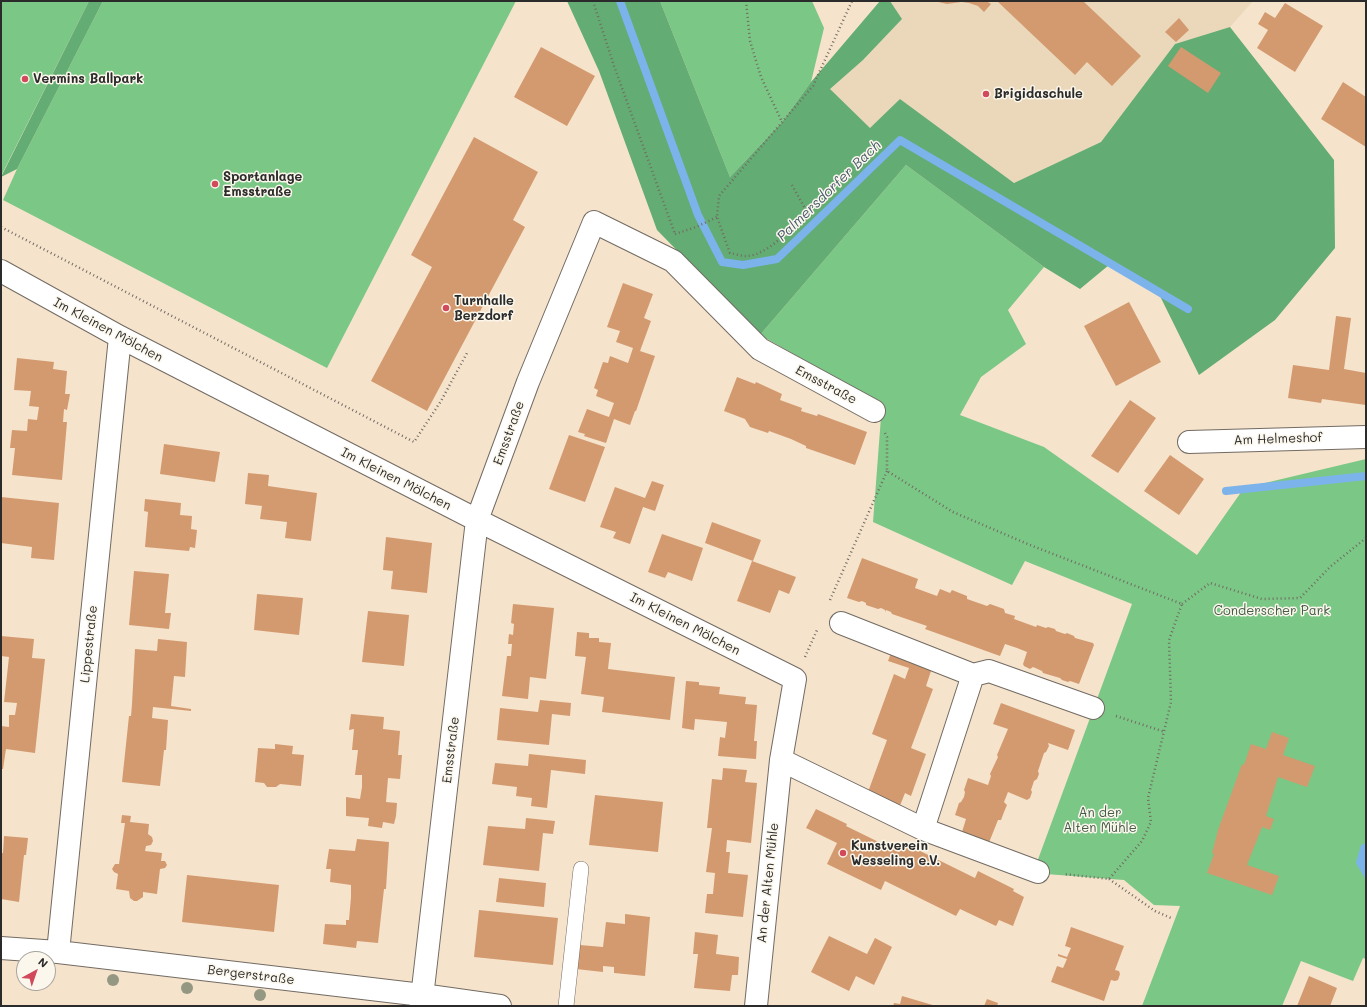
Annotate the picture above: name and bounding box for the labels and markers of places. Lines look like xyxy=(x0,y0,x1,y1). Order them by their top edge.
place label: Vermins Ballpark xyxy=(33,71,143,87)
marker: Vermins Ballpark xyxy=(20,74,30,84)
place label: Brigidaschule xyxy=(994,86,1083,102)
marker: Brigidaschule xyxy=(981,89,991,99)
place label: Sportanlage Emsstraße xyxy=(223,169,302,200)
marker: Sportanlage Emsstraße xyxy=(210,179,220,189)
place label: Turnhalle Berzdorf xyxy=(454,293,514,324)
marker: Turnhalle Berzdorf xyxy=(441,303,451,313)
place label: Kunstverein Wesseling e.V. xyxy=(851,838,940,869)
marker: Kunstverein Wesseling e.V. xyxy=(838,848,848,858)

